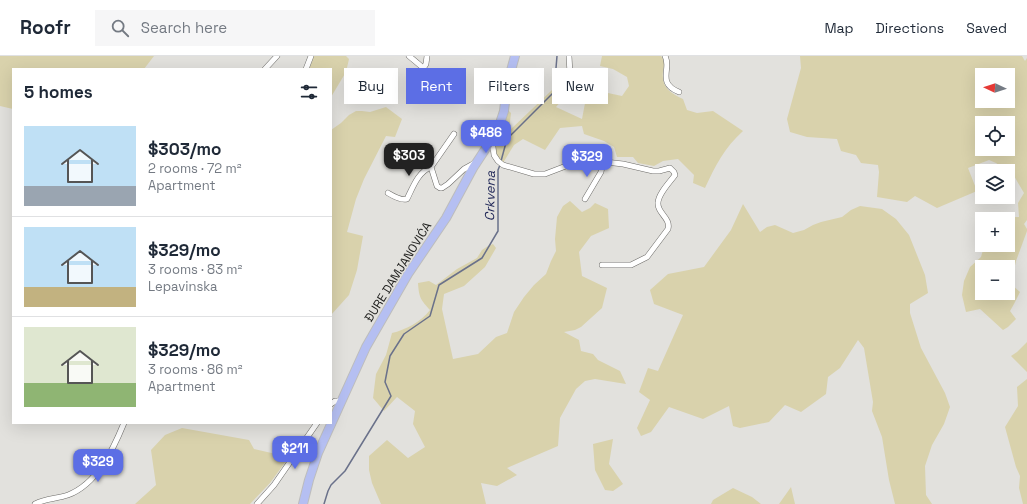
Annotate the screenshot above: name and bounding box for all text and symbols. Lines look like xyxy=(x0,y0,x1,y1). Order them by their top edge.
search box xyxy=(95,10,375,46)
text: Roofr xyxy=(20,15,71,40)
icon: search xyxy=(109,17,131,39)
text: Search here xyxy=(141,18,227,37)
text: Map xyxy=(824,19,854,37)
text: Directions xyxy=(876,19,944,37)
text: Saved xyxy=(966,19,1007,37)
chip: Buy xyxy=(344,68,398,104)
chip: Rent xyxy=(406,68,466,104)
chip: Filters xyxy=(474,68,544,104)
chip: New xyxy=(552,68,608,104)
north arrow xyxy=(975,68,1015,108)
map controls xyxy=(975,68,1015,300)
text: 5 homes xyxy=(24,81,93,103)
icon: filters xyxy=(298,81,320,103)
button: locate xyxy=(975,116,1015,156)
pin: $486 xyxy=(462,120,510,154)
text: $486 xyxy=(470,124,502,141)
text: $303/mo xyxy=(148,138,222,160)
icon: home xyxy=(56,142,104,190)
pin: $303 xyxy=(385,143,433,177)
pin: $329 xyxy=(563,144,611,178)
text: $303 xyxy=(393,147,425,164)
text: $329 xyxy=(571,148,603,165)
text: 2 rooms · 72 m² xyxy=(148,160,241,177)
button: layers xyxy=(975,164,1015,204)
water label: Crkvena xyxy=(481,170,499,221)
text: Apartment xyxy=(148,177,216,194)
button: + xyxy=(975,212,1015,252)
street label: ĐURE DAMJANOVIĆA xyxy=(361,219,435,325)
text: $329/mo xyxy=(148,239,221,261)
icon: home xyxy=(56,243,104,291)
button: − xyxy=(975,260,1015,300)
text: 3 rooms · 83 m² xyxy=(148,261,242,278)
text: Lepavinska xyxy=(148,278,218,295)
text: $329/mo xyxy=(148,339,221,361)
icon: home xyxy=(56,343,104,391)
text: 3 rooms · 86 m² xyxy=(148,361,242,378)
text: Apartment xyxy=(148,378,216,395)
pin: $211 xyxy=(271,436,319,470)
text: $211 xyxy=(281,440,309,457)
pin: $329 xyxy=(74,449,122,483)
text: $329 xyxy=(82,453,114,470)

